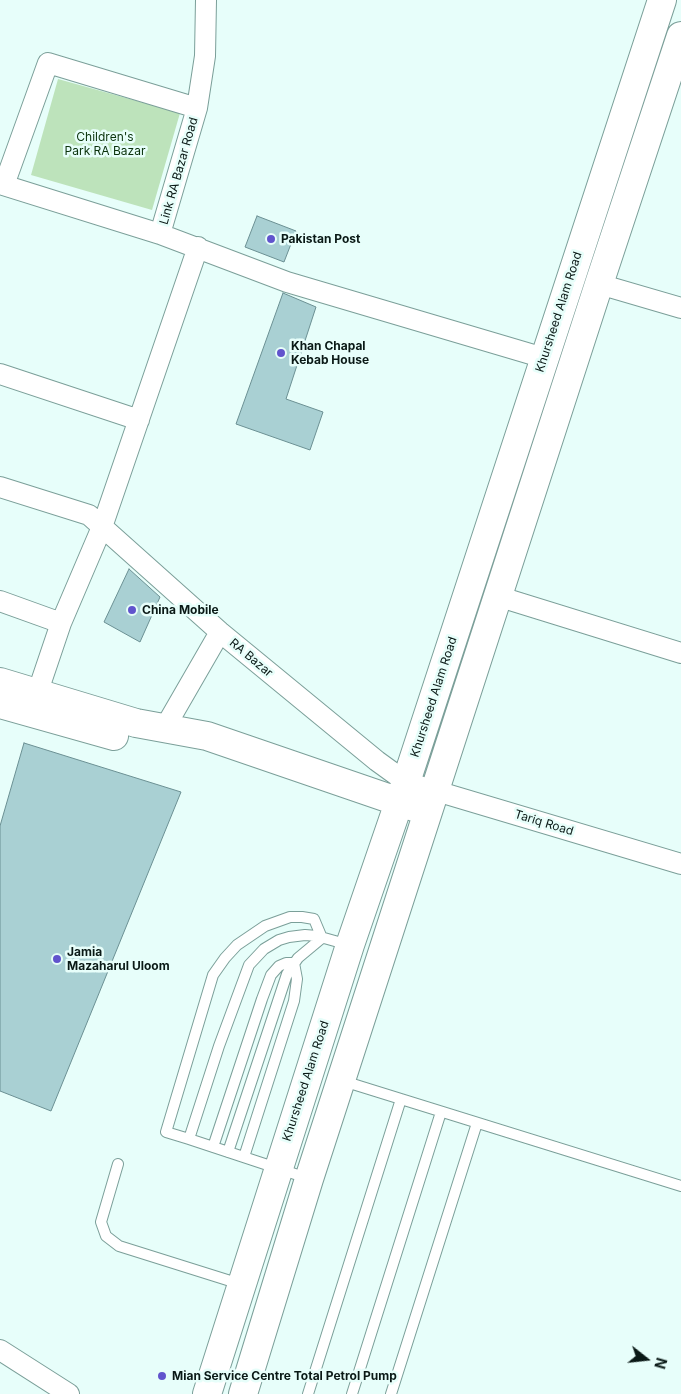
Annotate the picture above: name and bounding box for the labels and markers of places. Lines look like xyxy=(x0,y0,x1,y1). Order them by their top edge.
place label: Pakistan Post xyxy=(281,232,360,246)
marker: Pakistan Post xyxy=(265,233,277,245)
place label: Khan Chapal Kebab House xyxy=(291,339,369,367)
marker: Khan Chapal Kebab House xyxy=(275,347,287,359)
place label: China Mobile xyxy=(142,603,219,617)
marker: China Mobile xyxy=(126,604,138,616)
place label: Jamia Mazaharul Uloom xyxy=(67,945,170,973)
marker: Jamia Mazaharul Uloom xyxy=(51,953,63,965)
place label: Mian Service Centre Total Petrol Pump xyxy=(172,1369,397,1383)
marker: Mian Service Centre Total Petrol Pump xyxy=(156,1370,168,1382)

